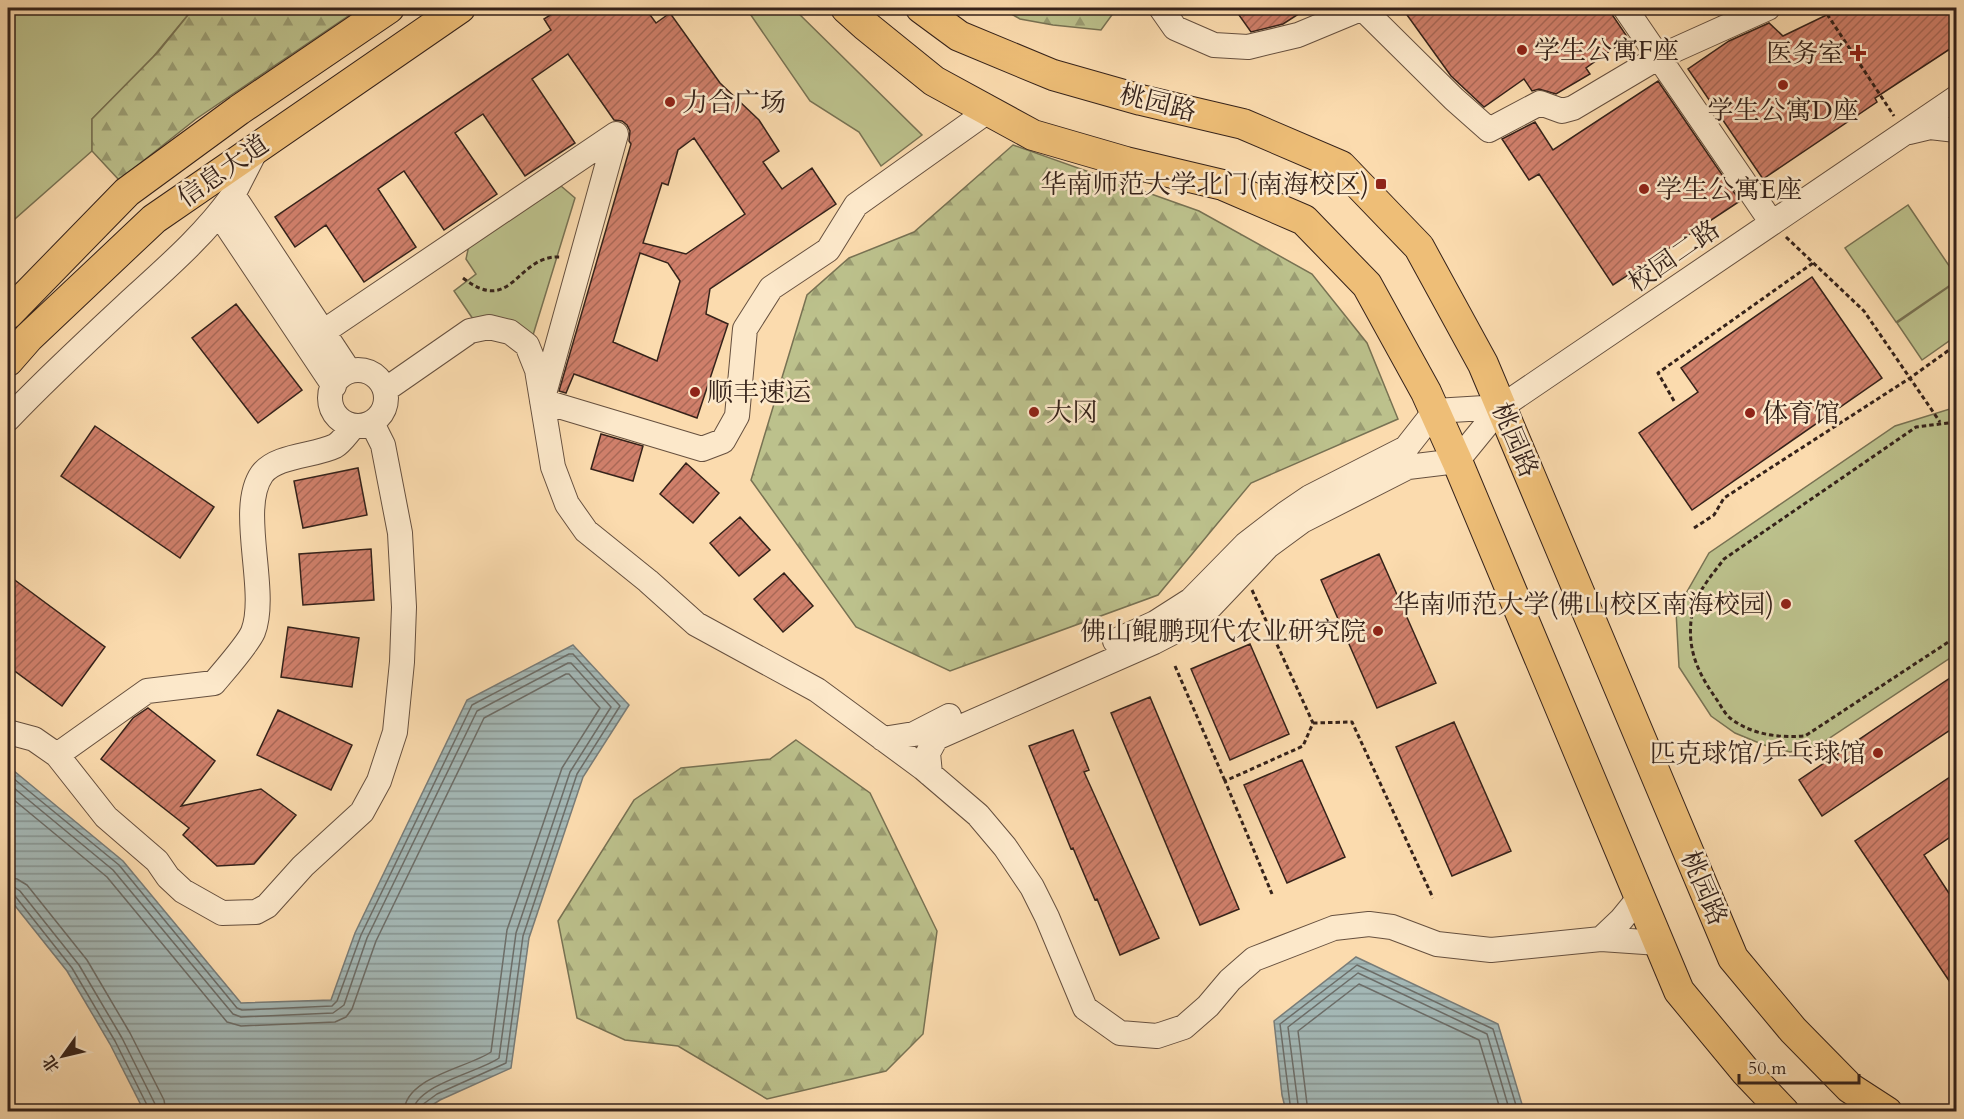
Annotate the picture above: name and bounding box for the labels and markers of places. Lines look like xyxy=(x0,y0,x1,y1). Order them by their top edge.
place label: 学生公寓F座 xyxy=(1534,33,1679,68)
place label: 医务室 xyxy=(1766,36,1844,71)
marker: 学生公寓F座 xyxy=(1515,43,1529,57)
marker: 医务室 xyxy=(1849,44,1867,62)
marker: 学生公寓D座 xyxy=(1776,78,1790,92)
place label: 力合广场 xyxy=(682,85,786,120)
place label: 学生公寓D座 xyxy=(1707,93,1859,128)
marker: 力合广场 xyxy=(663,95,677,109)
place label: 华南师范大学北门(南海校区) xyxy=(1040,167,1369,202)
place label: 学生公寓E座 xyxy=(1656,172,1802,207)
marker: 华南师范大学北门(南海校区) xyxy=(1374,177,1388,191)
marker: 学生公寓E座 xyxy=(1637,182,1651,196)
place label: 顺丰速运 xyxy=(707,375,811,410)
marker: 顺丰速运 xyxy=(688,385,702,399)
place label: 大冈 xyxy=(1046,395,1098,430)
place label: 体育馆 xyxy=(1762,396,1840,431)
marker: 大冈 xyxy=(1027,405,1041,419)
marker: 体育馆 xyxy=(1743,406,1757,420)
place label: 华南师范大学(佛山校区南海校园) xyxy=(1393,587,1774,622)
marker: 华南师范大学(佛山校区南海校园) xyxy=(1779,597,1793,611)
place label: 佛山鲲鹏现代农业研究院 xyxy=(1080,614,1366,649)
marker: 佛山鲲鹏现代农业研究院 xyxy=(1371,624,1385,638)
place label: 匹克球馆/乒乓球馆 xyxy=(1650,736,1866,771)
marker: 匹克球馆/乒乓球馆 xyxy=(1871,746,1885,760)

